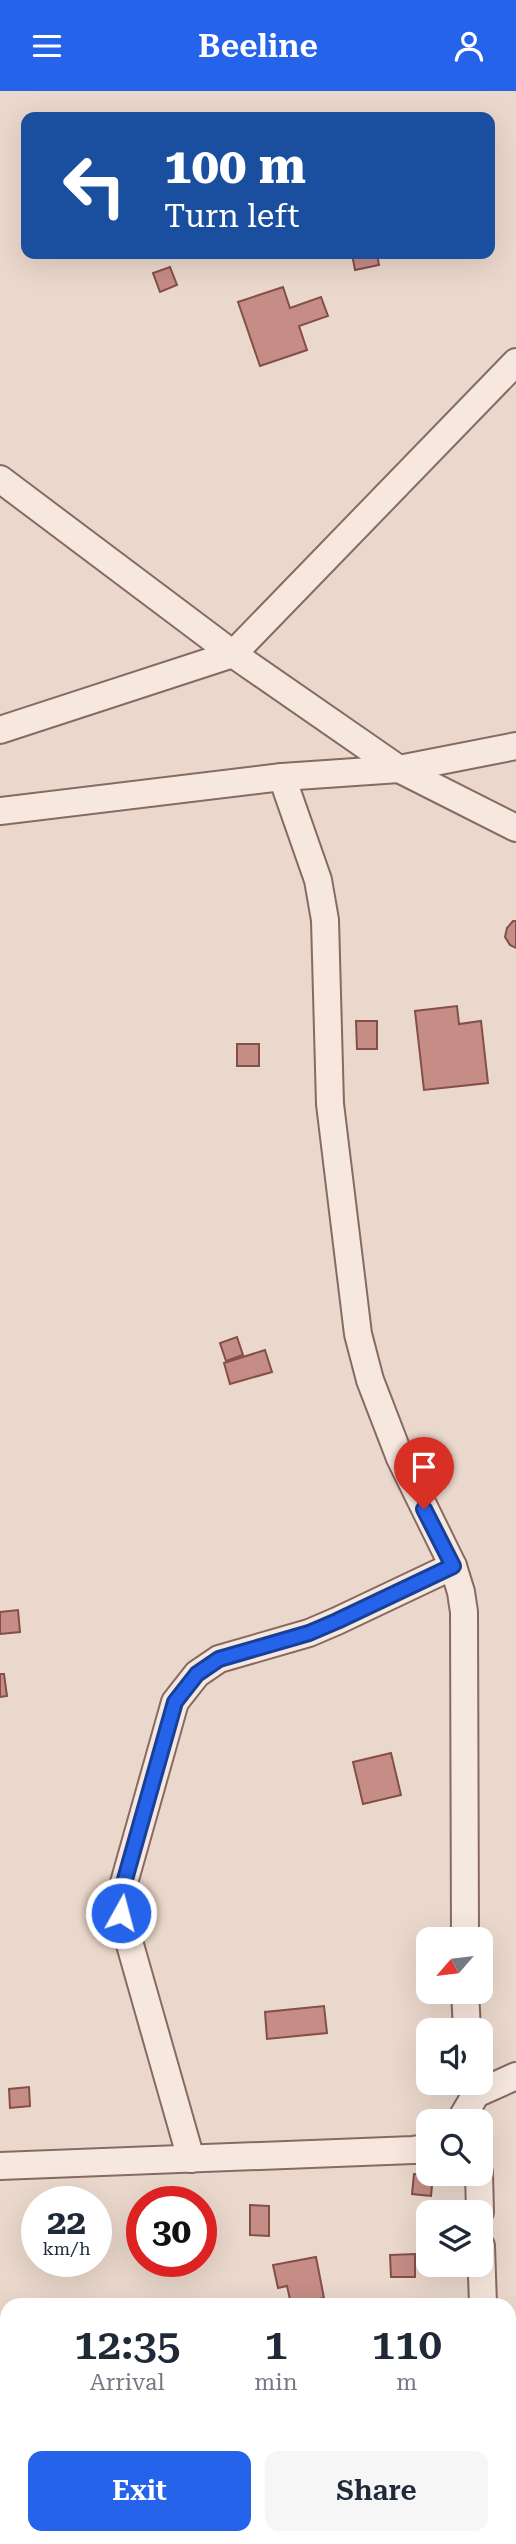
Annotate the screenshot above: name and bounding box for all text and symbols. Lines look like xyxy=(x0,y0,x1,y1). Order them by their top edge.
icon: menu xyxy=(28,27,66,65)
text: Beeline xyxy=(198,27,318,65)
icon: person xyxy=(450,27,488,65)
text: 100 m xyxy=(164,138,306,195)
icon: left xyxy=(49,140,140,231)
text: Turn left xyxy=(164,197,299,235)
pin xyxy=(394,1437,454,1509)
icon: arrive xyxy=(405,1448,443,1486)
position arrow xyxy=(84,1876,158,1950)
north arrow xyxy=(416,1927,494,2004)
map controls xyxy=(416,1927,493,2277)
button: sound xyxy=(416,2018,493,2095)
button: search xyxy=(416,2109,493,2186)
speed limit sign: 30 xyxy=(126,2186,217,2277)
button: layers xyxy=(416,2200,493,2277)
text: 22 xyxy=(47,2202,86,2243)
text: km/h xyxy=(42,2238,91,2259)
text: 12:35 xyxy=(74,2320,180,2369)
text: 1 xyxy=(264,2320,288,2369)
text: 110 xyxy=(371,2320,442,2369)
text: Arrival xyxy=(90,2369,165,2396)
text: min xyxy=(254,2369,298,2396)
text: m xyxy=(396,2369,417,2396)
button: Exit xyxy=(28,2451,251,2531)
button: Share xyxy=(265,2451,488,2531)

